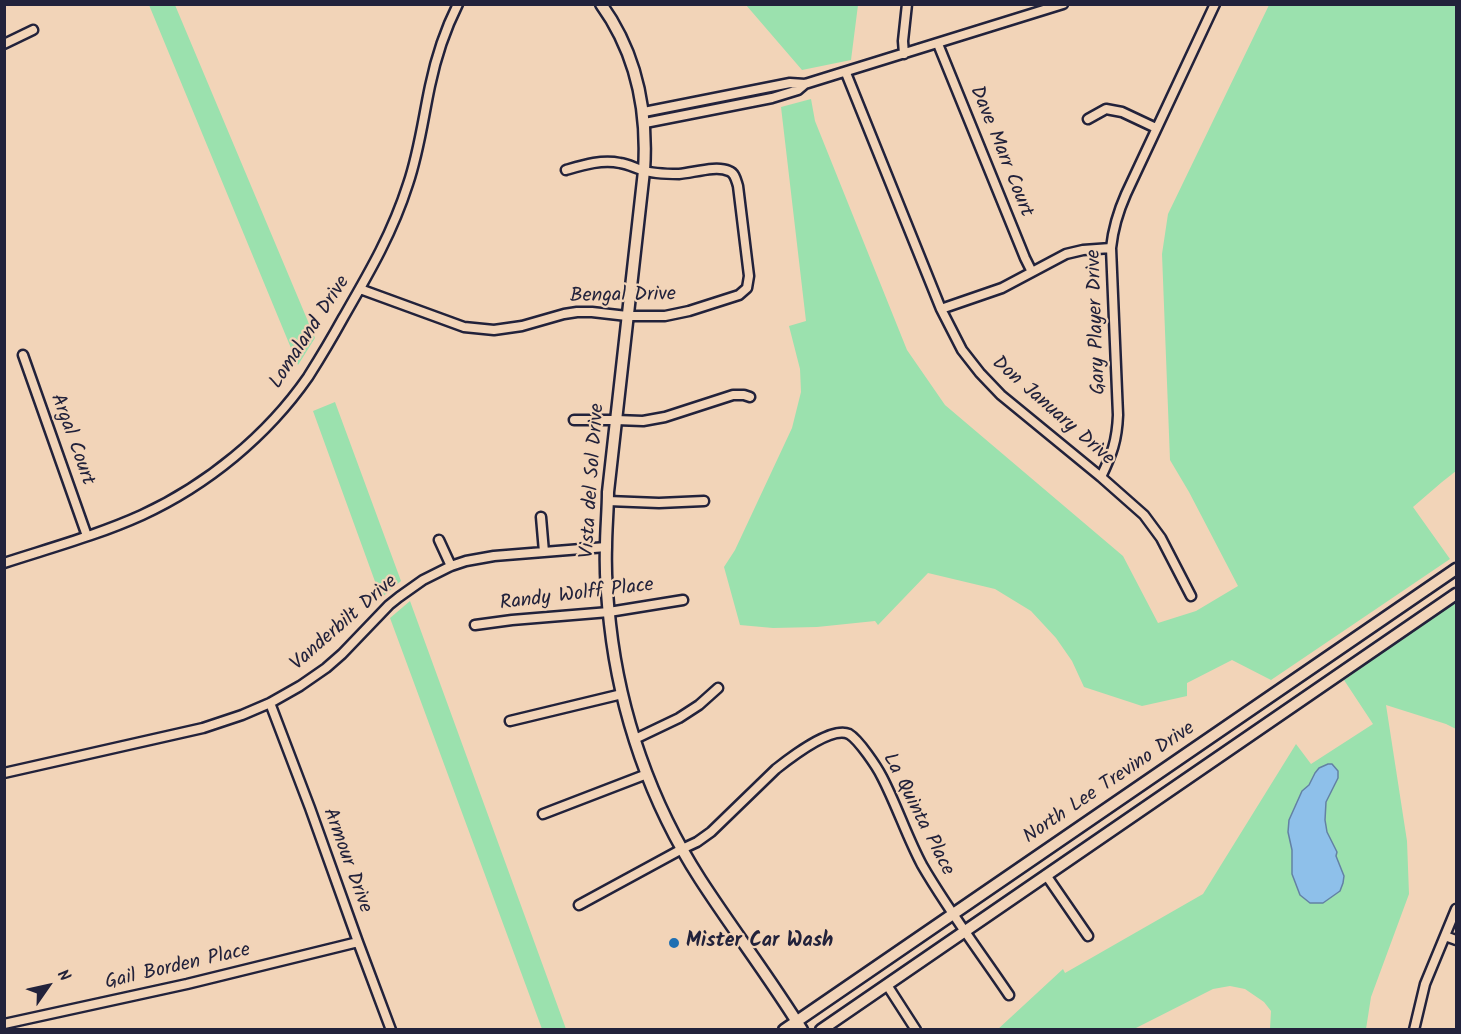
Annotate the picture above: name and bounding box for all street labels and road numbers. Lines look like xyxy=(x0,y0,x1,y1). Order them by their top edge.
street label: Dave Marr Court xyxy=(963,83,1037,221)
street label: Gary Player Drive xyxy=(1083,249,1113,395)
street label: Lomaland Drive xyxy=(266,272,356,394)
street label: Bengal Drive xyxy=(570,284,676,310)
street label: Don January Drive xyxy=(986,352,1118,472)
street label: Argal Court xyxy=(43,391,99,489)
street label: Vista del Sol Drive xyxy=(577,403,611,559)
street label: Vanderbilt Drive xyxy=(287,571,403,677)
street label: Randy Wolff Place xyxy=(499,575,655,617)
street label: North Lee Trevino Drive xyxy=(1020,718,1200,850)
street label: La Quinta Place xyxy=(876,750,958,880)
street label: Armour Drive xyxy=(316,805,376,917)
street label: Gail Borden Place xyxy=(103,940,253,996)

